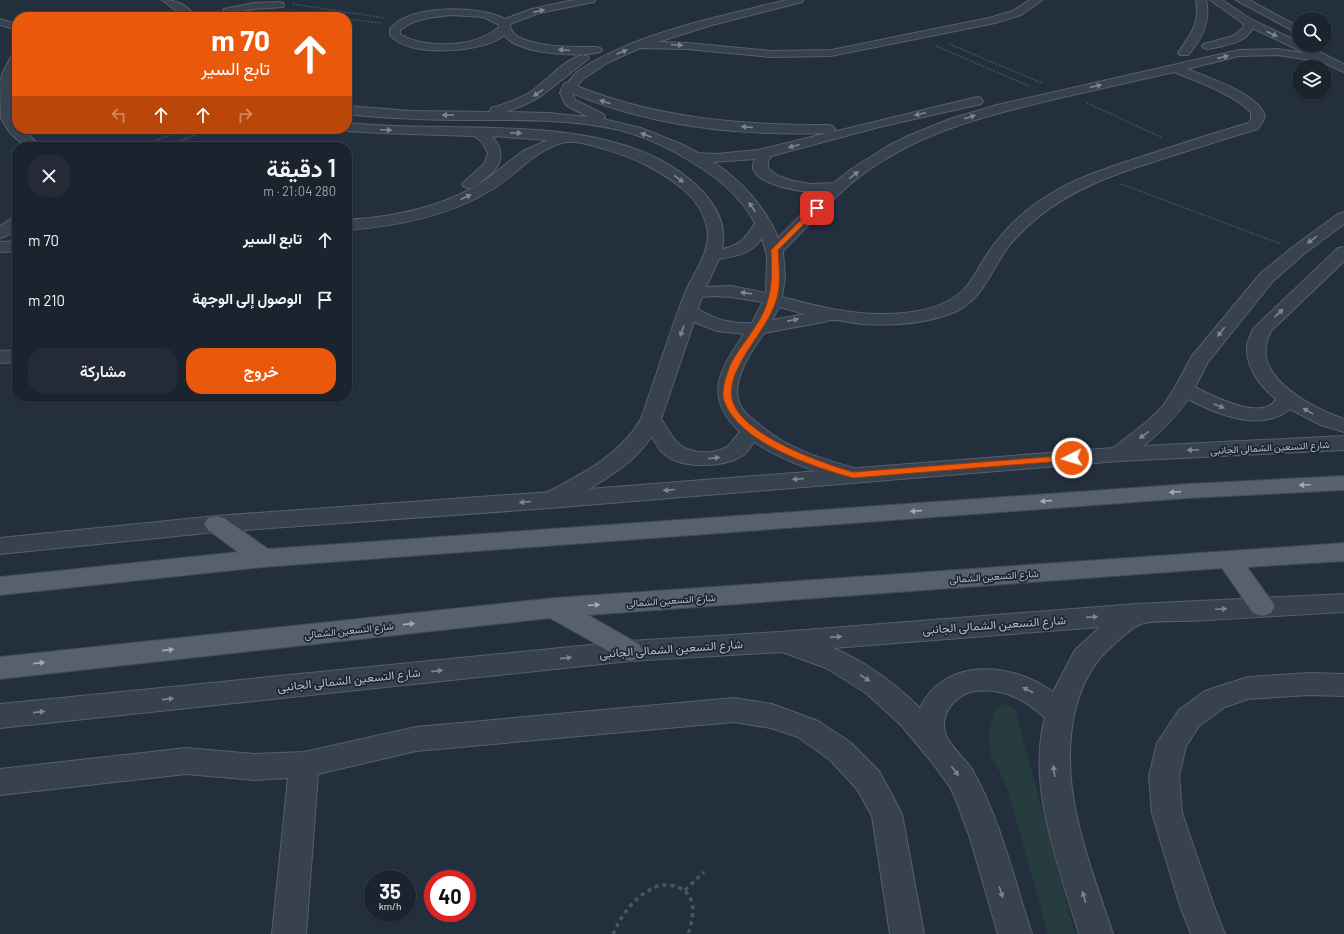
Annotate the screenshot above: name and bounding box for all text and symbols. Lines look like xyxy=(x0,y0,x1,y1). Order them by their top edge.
one-way arrow xyxy=(533,7,545,13)
map controls xyxy=(1292,12,1332,100)
button: search xyxy=(1292,12,1332,52)
text: 70 m xyxy=(211,23,270,57)
icon: ahead xyxy=(284,28,336,80)
one-way arrow xyxy=(1267,31,1278,37)
one-way arrow xyxy=(671,42,684,48)
one-way arrow xyxy=(558,46,570,53)
one-way arrow xyxy=(616,49,628,55)
one-way arrow xyxy=(1216,53,1229,59)
text: تابع السير xyxy=(201,57,270,79)
button: layers xyxy=(1292,60,1332,100)
one-way arrow xyxy=(1090,83,1102,89)
one-way arrow xyxy=(532,89,543,97)
one-way arrow xyxy=(599,99,611,105)
icon: left xyxy=(108,104,130,126)
icon: ahead xyxy=(150,104,172,126)
icon: ahead xyxy=(192,104,214,126)
icon: right xyxy=(234,104,256,126)
one-way arrow xyxy=(441,112,454,118)
one-way arrow xyxy=(914,112,926,118)
one-way arrow xyxy=(964,114,976,120)
one-way arrow xyxy=(741,123,753,130)
one-way arrow xyxy=(380,127,393,133)
one-way arrow xyxy=(510,130,523,136)
one-way arrow xyxy=(641,132,652,138)
one-way arrow xyxy=(788,143,800,149)
text: 1 دقيقة xyxy=(266,153,336,182)
button: close xyxy=(28,155,70,197)
one-way arrow xyxy=(849,171,859,179)
one-way arrow xyxy=(673,175,684,183)
text: 280 m · 21:04 xyxy=(263,183,336,199)
pin xyxy=(800,191,834,225)
one-way arrow xyxy=(460,194,472,200)
icon: arrive xyxy=(806,197,828,219)
one-way arrow xyxy=(749,201,756,213)
text: تابع السير xyxy=(243,229,302,247)
icon: ahead xyxy=(314,229,336,251)
text: 70 m xyxy=(28,231,59,249)
one-way arrow xyxy=(1307,236,1318,244)
text: الوصول إلى الوجهة xyxy=(192,289,302,307)
icon: arrive xyxy=(314,289,336,311)
one-way arrow xyxy=(740,290,752,296)
text: 210 m xyxy=(28,291,65,309)
one-way arrow xyxy=(1274,308,1284,318)
one-way arrow xyxy=(786,317,799,323)
one-way arrow xyxy=(679,325,685,337)
one-way arrow xyxy=(1217,326,1225,337)
button: مشاركة xyxy=(28,348,178,394)
button: خروج xyxy=(186,348,336,394)
one-way arrow xyxy=(1214,404,1226,410)
one-way arrow xyxy=(1303,407,1313,415)
one-way arrow xyxy=(1138,431,1149,439)
position arrow xyxy=(1051,437,1093,479)
street label: شارع التسعين الشمالى الجانبى xyxy=(1210,438,1330,457)
one-way arrow xyxy=(1187,447,1199,454)
one-way arrow xyxy=(708,455,720,461)
one-way arrow xyxy=(792,476,804,483)
one-way arrow xyxy=(1298,482,1311,488)
one-way arrow xyxy=(663,487,675,493)
one-way arrow xyxy=(1169,488,1181,495)
one-way arrow xyxy=(519,498,531,505)
one-way arrow xyxy=(1040,498,1052,505)
one-way arrow xyxy=(910,507,922,514)
street label: شارع التسعين الشمالى xyxy=(949,567,1039,586)
street label: شارع التسعين الشمالى xyxy=(626,591,716,610)
one-way arrow xyxy=(588,602,600,609)
one-way arrow xyxy=(1215,605,1227,612)
street label: شارع التسعين الشمالى الجانبى xyxy=(922,612,1066,639)
one-way arrow xyxy=(1086,614,1098,621)
street label: شارع التسعين الشمالى xyxy=(304,619,394,642)
one-way arrow xyxy=(403,621,415,627)
one-way arrow xyxy=(830,634,842,641)
street label: شارع التسعين الشمالى الجانبى xyxy=(599,636,743,663)
one-way arrow xyxy=(162,646,174,653)
one-way arrow xyxy=(560,655,572,661)
one-way arrow xyxy=(33,660,45,667)
street label: شارع التسعين الشمالى الجانبى xyxy=(277,665,422,696)
one-way arrow xyxy=(431,668,443,674)
one-way arrow xyxy=(859,675,871,682)
one-way arrow xyxy=(1022,687,1033,693)
one-way arrow xyxy=(162,695,174,702)
one-way arrow xyxy=(33,708,45,715)
one-way arrow xyxy=(1051,764,1057,777)
one-way arrow xyxy=(951,766,959,777)
speed limit sign: 40 xyxy=(424,870,476,922)
text: 35 xyxy=(379,879,401,903)
one-way arrow xyxy=(999,886,1005,898)
one-way arrow xyxy=(1081,890,1087,902)
text: km/h xyxy=(379,900,401,912)

